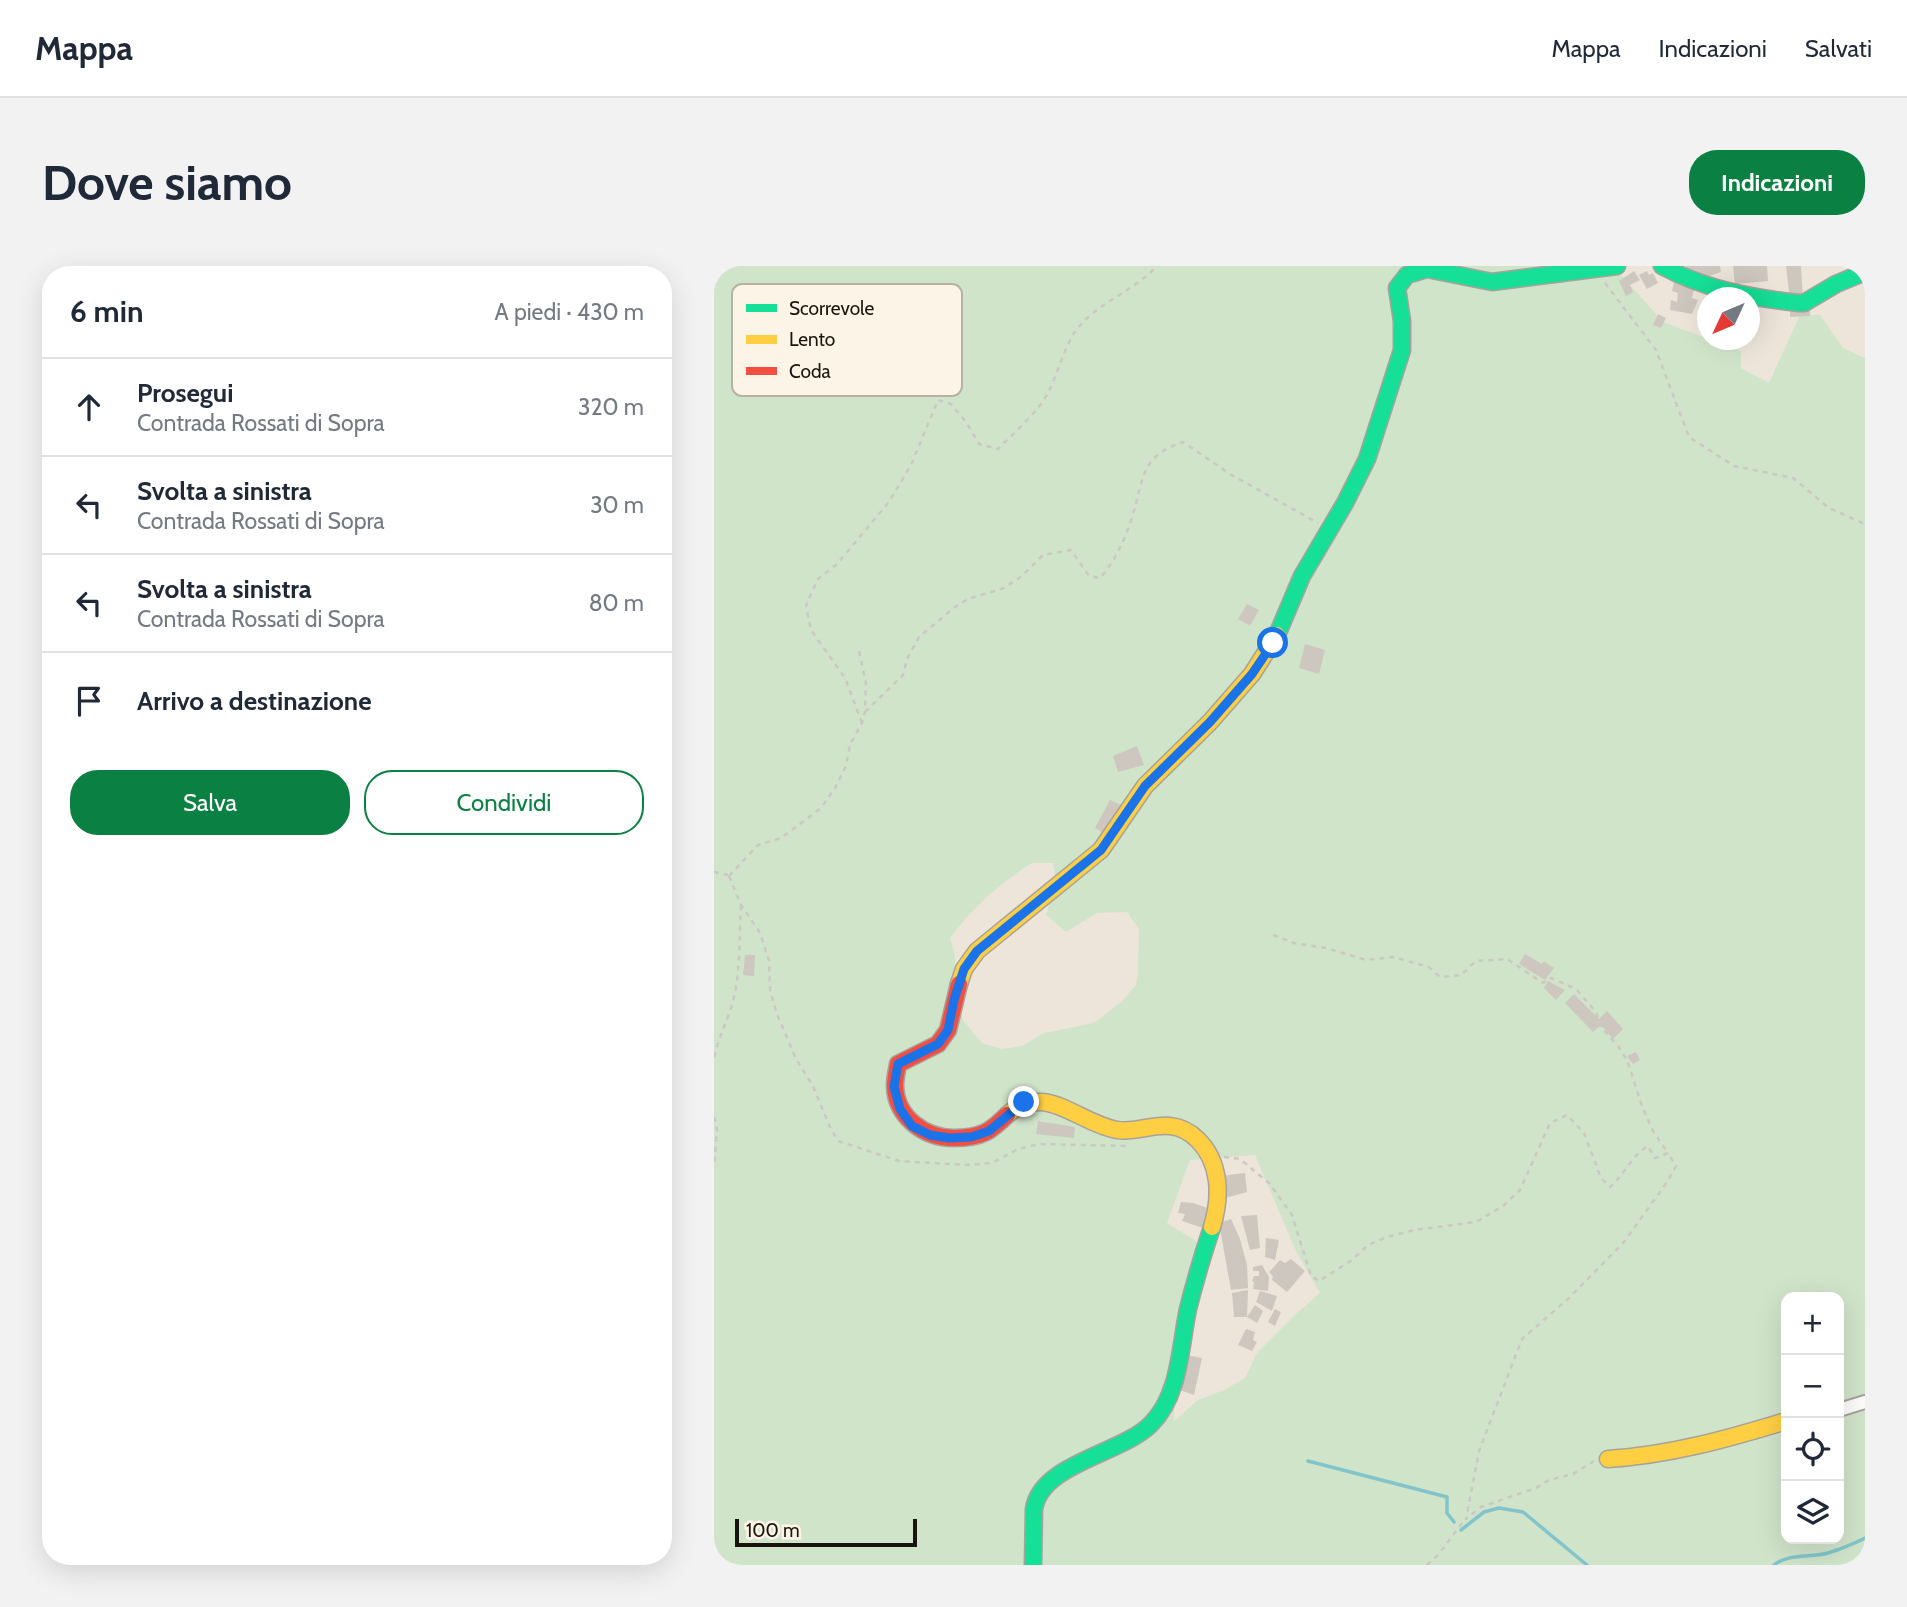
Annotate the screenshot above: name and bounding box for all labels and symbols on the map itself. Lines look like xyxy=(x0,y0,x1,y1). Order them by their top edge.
legend xyxy=(732,284,962,396)
north arrow xyxy=(1697,287,1760,350)
text: Scorrevole xyxy=(789,297,874,320)
text: Lento xyxy=(789,328,835,351)
text: Coda xyxy=(789,360,831,383)
route start xyxy=(1257,627,1288,658)
route end xyxy=(1008,1086,1039,1117)
scale bar xyxy=(735,1516,917,1548)

